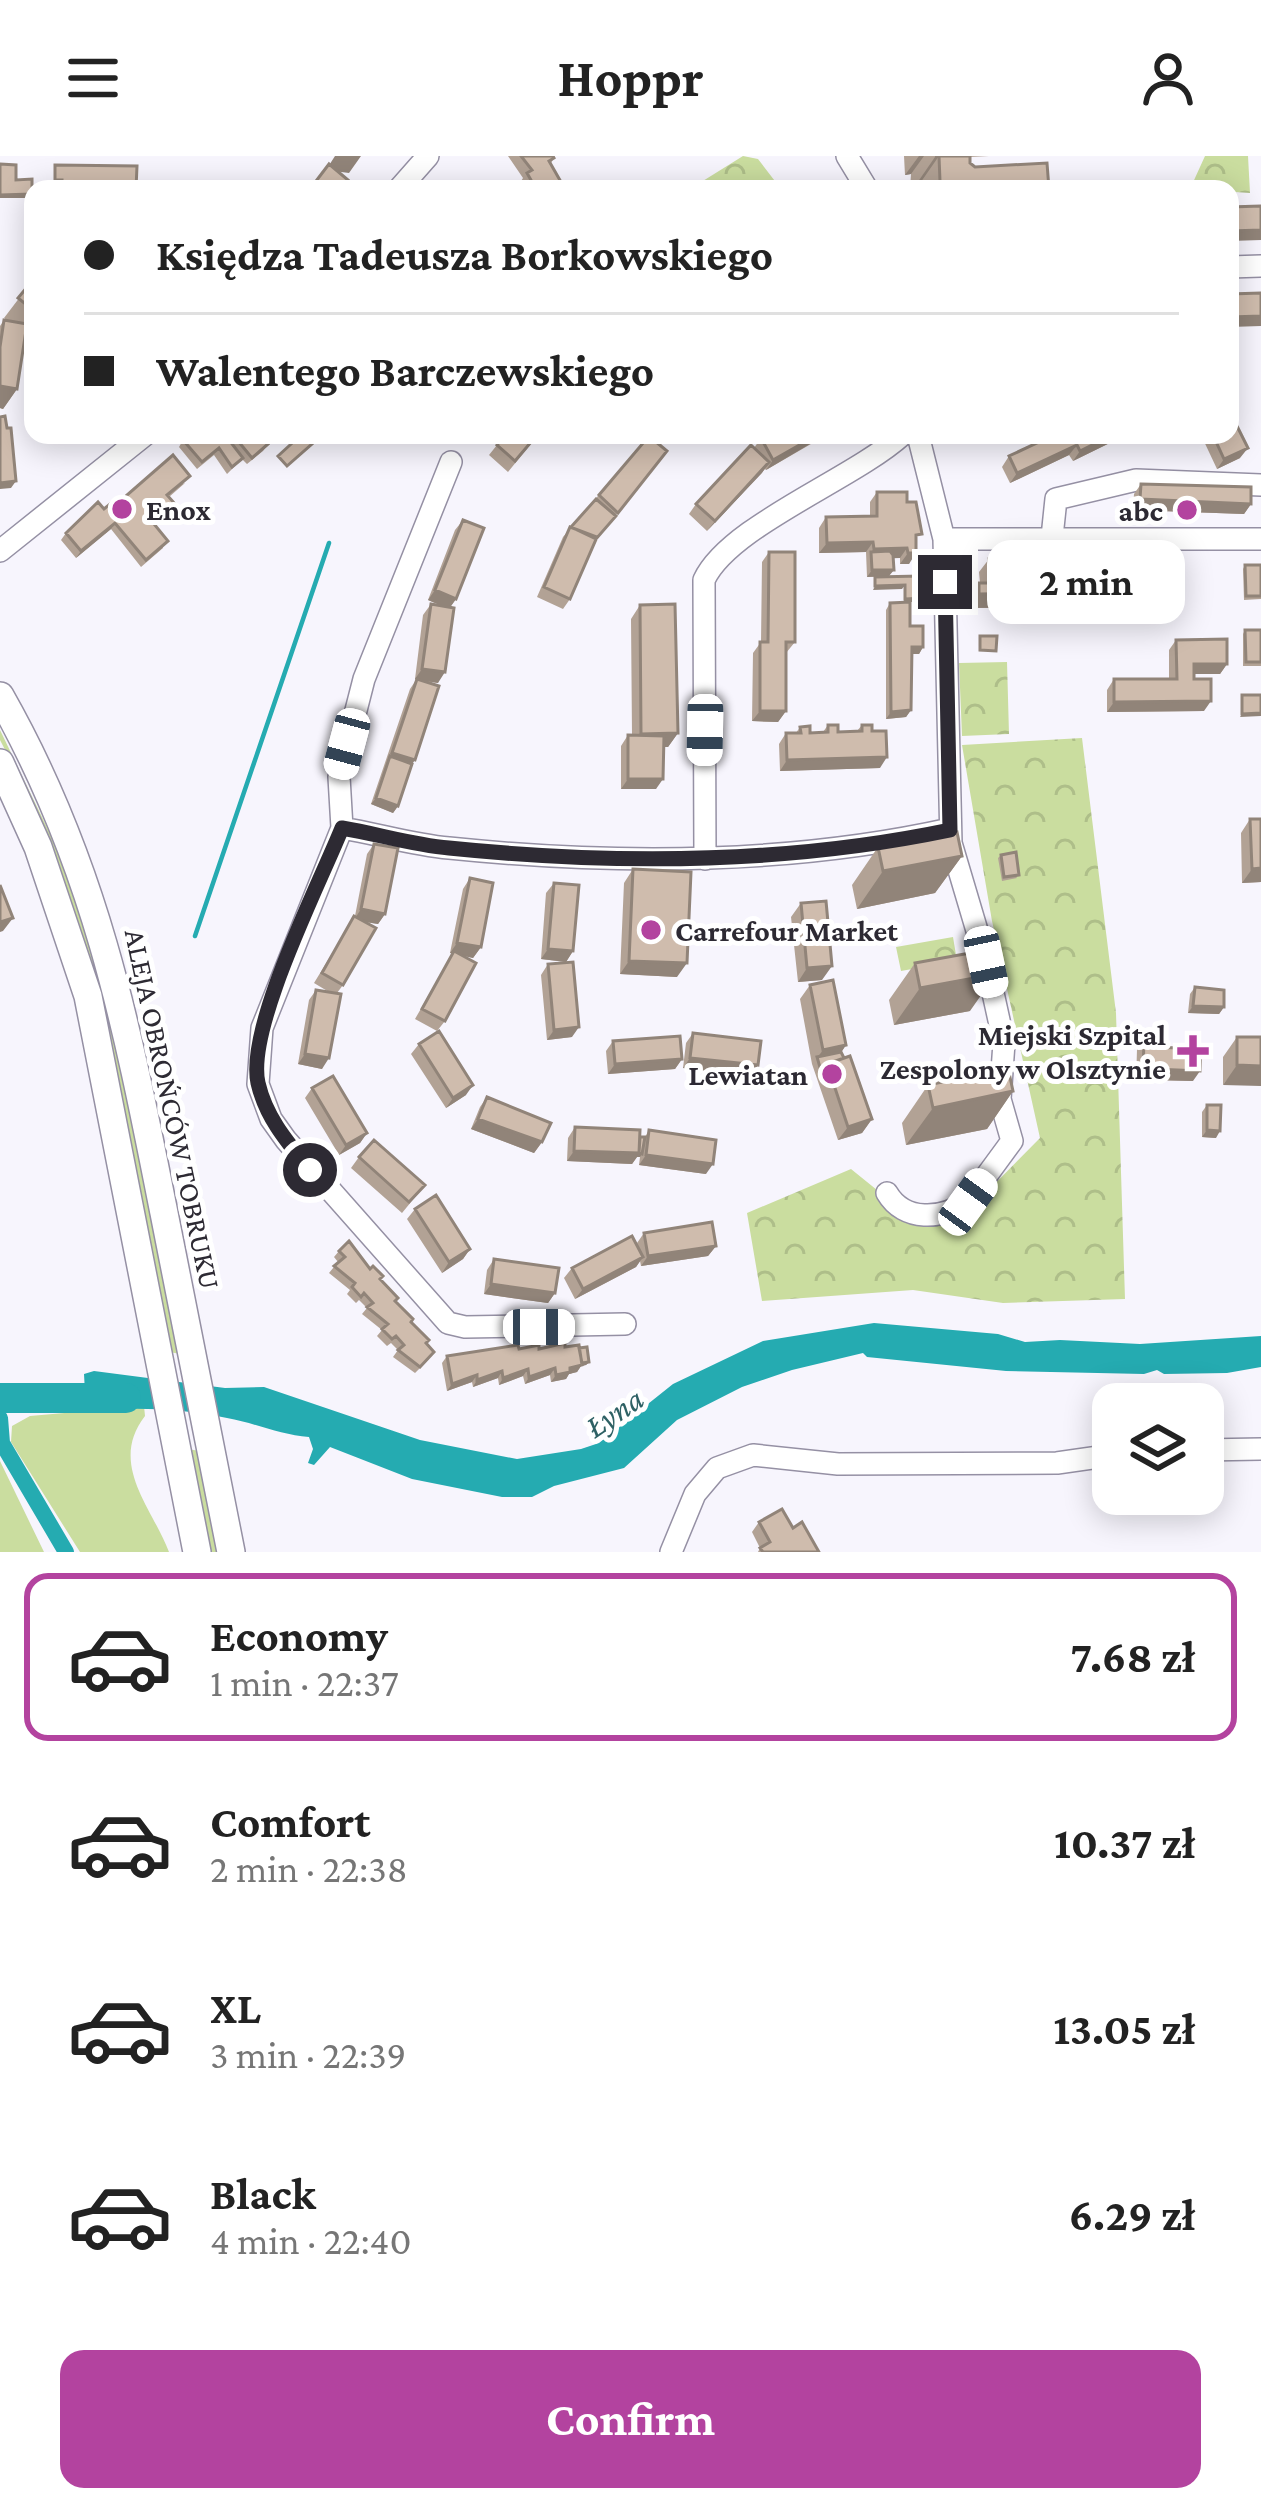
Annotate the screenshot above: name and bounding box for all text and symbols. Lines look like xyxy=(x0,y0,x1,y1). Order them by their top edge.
icon: menu xyxy=(60,45,126,111)
icon: person xyxy=(1135,45,1201,111)
text: Hoppr xyxy=(557,48,704,108)
text: Księdza Tadeusza Borkowskiego xyxy=(156,230,773,280)
text: Walentego Barczewskiego xyxy=(156,346,654,396)
place label: Enox xyxy=(146,493,211,526)
place label: abc xyxy=(1119,494,1164,527)
marker: Enox xyxy=(109,496,135,522)
marker: abc xyxy=(1174,497,1200,523)
callout: 2 min xyxy=(987,540,1185,624)
route end xyxy=(918,555,972,609)
text: 2 min xyxy=(1039,560,1133,603)
car xyxy=(686,694,724,766)
car xyxy=(320,705,374,783)
place label: Carrefour Market xyxy=(675,914,898,947)
marker: Carrefour Market xyxy=(638,917,664,943)
car xyxy=(961,923,1011,1001)
street label: ALEJA OBROŃCÓW TOBRUKU xyxy=(119,926,227,1292)
place label: Miejski Szpital Zespolony w Olsztynie xyxy=(880,1018,1166,1085)
marker: Miejski Szpital Zespolony w Olsztynie xyxy=(1177,1035,1209,1067)
place label: Lewiatan xyxy=(688,1058,808,1091)
marker: Lewiatan xyxy=(819,1061,845,1087)
route start xyxy=(283,1143,337,1197)
car xyxy=(932,1162,1004,1242)
car xyxy=(503,1309,575,1345)
water label: Łyna xyxy=(578,1379,650,1445)
map controls xyxy=(1092,1383,1224,1515)
button: layers xyxy=(1092,1383,1224,1515)
icon: car xyxy=(66,1603,174,1711)
text: Economy xyxy=(210,1611,388,1661)
text: 7.68 zł xyxy=(1070,1632,1195,1682)
text: 1 min · 22:37 xyxy=(210,1661,399,1704)
icon: car xyxy=(66,1789,174,1897)
text: Comfort xyxy=(210,1797,371,1847)
text: 10.37 zł xyxy=(1054,1818,1195,1868)
text: 2 min · 22:38 xyxy=(210,1847,408,1890)
icon: car xyxy=(66,1975,174,2083)
text: XL xyxy=(210,1983,261,2033)
text: 13.05 zł xyxy=(1053,2004,1195,2054)
text: 3 min · 22:39 xyxy=(210,2033,406,2076)
icon: car xyxy=(66,2161,174,2269)
text: Black xyxy=(210,2169,316,2219)
text: 6.29 zł xyxy=(1069,2190,1195,2240)
text: 4 min · 22:40 xyxy=(210,2219,412,2262)
button: Confirm xyxy=(60,2350,1201,2488)

